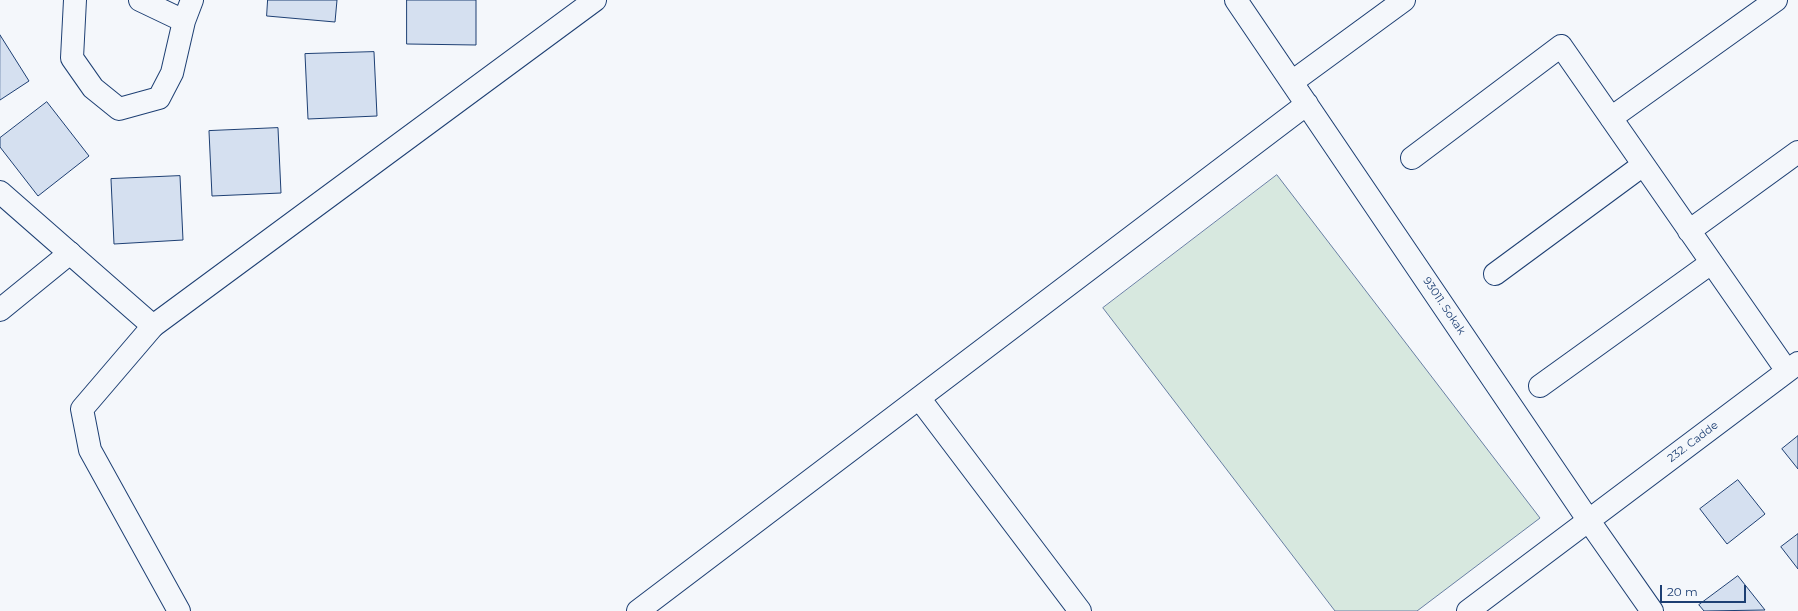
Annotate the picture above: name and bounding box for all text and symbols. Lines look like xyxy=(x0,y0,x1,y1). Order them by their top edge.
street label: 93011. Sokak xyxy=(1420,275,1468,337)
street label: 232. Cadde xyxy=(1665,419,1721,465)
scale bar xyxy=(1662,577,1748,603)
text: 20 m xyxy=(1667,584,1698,599)

